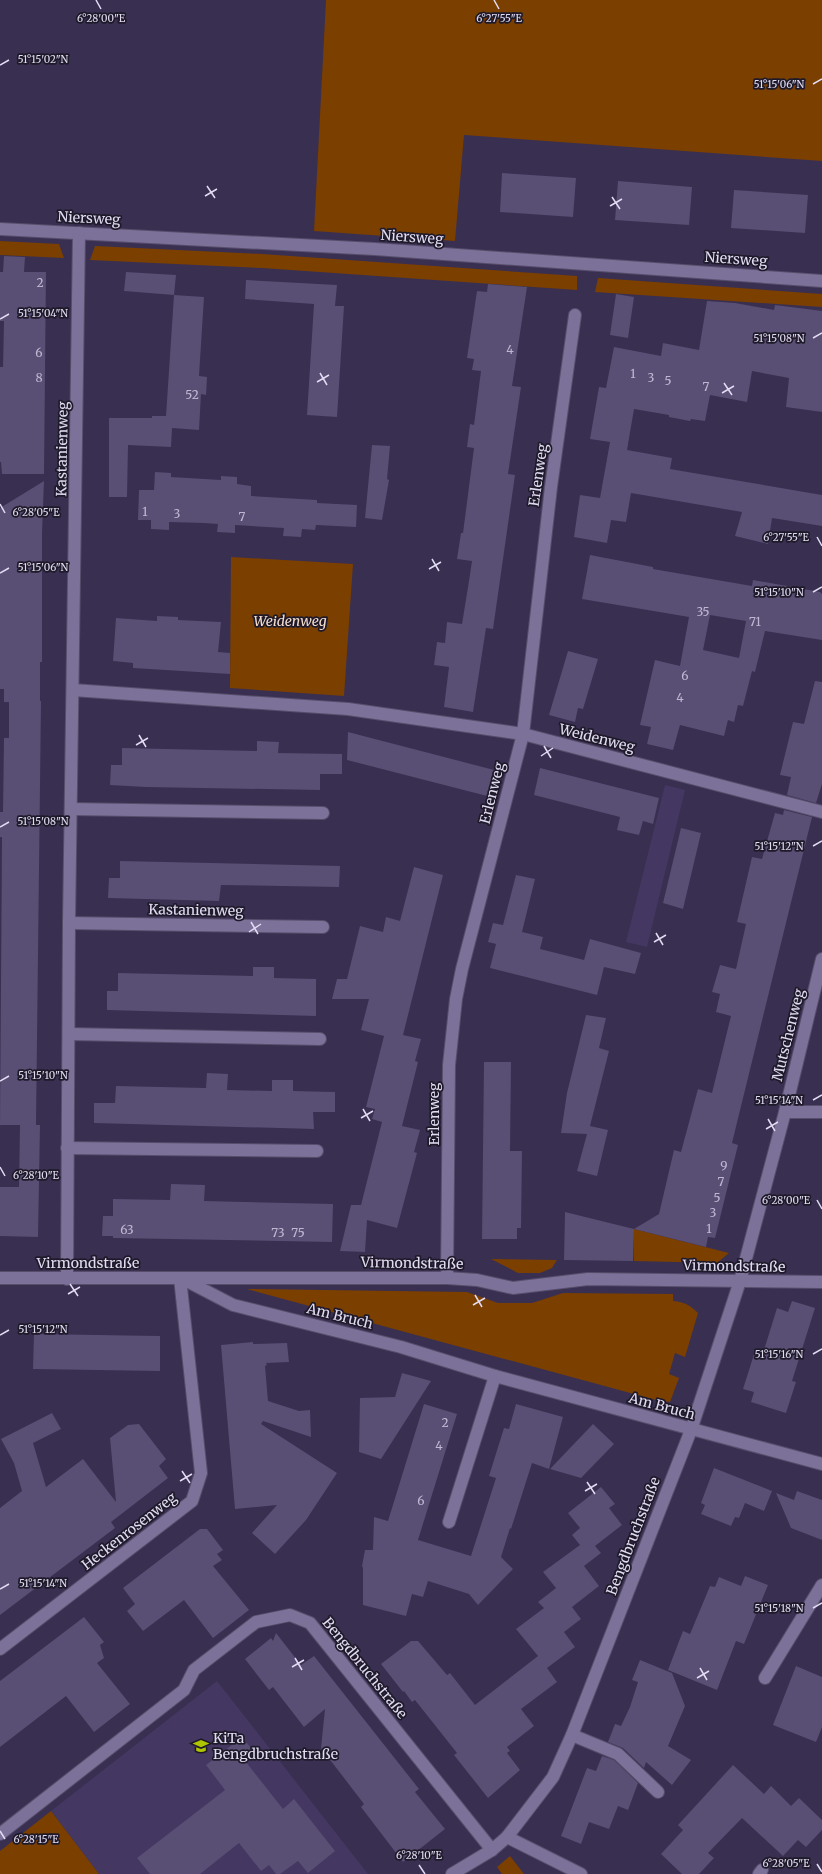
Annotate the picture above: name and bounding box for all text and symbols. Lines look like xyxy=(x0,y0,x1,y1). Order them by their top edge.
text: 6°28'00"E xyxy=(77,12,126,25)
text: 6°27'55"E xyxy=(476,12,523,25)
text: 51°15'02"N xyxy=(18,53,69,66)
text: 51°15'06"N xyxy=(754,78,805,91)
street label: Niersweg xyxy=(57,207,121,229)
street label: Niersweg xyxy=(380,226,445,248)
street label: Niersweg xyxy=(704,248,769,270)
house number: 2 xyxy=(36,275,44,290)
text: 51°15'04"N xyxy=(18,307,68,320)
text: 51°15'08"N xyxy=(754,332,805,345)
house number: 4 xyxy=(506,342,514,357)
house number: 6 xyxy=(35,345,43,360)
house number: 1 xyxy=(630,366,636,381)
house number: 8 xyxy=(35,370,43,385)
house number: 3 xyxy=(648,370,655,385)
house number: 5 xyxy=(664,373,672,388)
house number: 7 xyxy=(703,379,710,394)
house number: 52 xyxy=(185,387,199,402)
street label: Kastanienweg xyxy=(52,401,72,497)
street label: Erlenweg xyxy=(525,442,551,507)
house number: 1 xyxy=(142,504,148,519)
text: 6°28'05"E xyxy=(12,506,60,519)
house number: 3 xyxy=(174,506,181,521)
house number: 7 xyxy=(239,509,246,524)
text: 6°27'55"E xyxy=(763,531,810,544)
text: 51°15'06"N xyxy=(18,561,69,574)
text: 51°15'10"N xyxy=(754,586,804,599)
house number: 35 xyxy=(696,604,710,619)
park label: Weidenweg xyxy=(254,612,327,630)
house number: 71 xyxy=(749,614,762,629)
house number: 6 xyxy=(681,668,689,683)
house number: 4 xyxy=(676,690,684,705)
street label: Weidenweg xyxy=(556,720,637,756)
street label: Erlenweg xyxy=(476,760,508,826)
text: 51°15'08"N xyxy=(18,815,69,828)
text: 51°15'12"N xyxy=(754,840,804,853)
street label: Kastanienweg xyxy=(148,900,244,920)
street label: Mutschenweg xyxy=(768,986,808,1083)
text: 51°15'10"N xyxy=(18,1069,68,1082)
street label: Erlenweg xyxy=(425,1082,443,1146)
text: 51°15'14"N xyxy=(755,1094,803,1107)
house number: 9 xyxy=(720,1158,728,1173)
text: 6°28'10"E xyxy=(13,1169,60,1182)
house number: 7 xyxy=(718,1174,725,1189)
house number: 5 xyxy=(713,1190,721,1205)
text: 6°28'00"E xyxy=(762,1194,811,1207)
house number: 3 xyxy=(710,1205,717,1220)
house number: 1 xyxy=(706,1221,712,1236)
house number: 63 xyxy=(120,1222,134,1237)
house number: 73 xyxy=(271,1225,285,1240)
house number: 75 xyxy=(291,1225,305,1240)
street label: Virmondstraße xyxy=(360,1253,463,1273)
street label: Virmondstraße xyxy=(36,1254,139,1272)
street label: Virmondstraße xyxy=(682,1256,785,1276)
street label: Am Bruch xyxy=(304,1299,375,1333)
text: 51°15'12"N xyxy=(18,1323,68,1336)
text: 51°15'16"N xyxy=(755,1348,804,1361)
street label: Am Bruch xyxy=(626,1388,697,1423)
house number: 2 xyxy=(441,1415,449,1430)
house number: 4 xyxy=(435,1438,443,1453)
street label: Bengdbruchstraße xyxy=(602,1474,664,1598)
street label: Heckenrosenweg xyxy=(78,1488,180,1574)
house number: 6 xyxy=(417,1493,425,1508)
text: 51°15'14"N xyxy=(19,1577,67,1590)
text: 51°15'18"N xyxy=(754,1602,804,1615)
street label: Bengdbruchstraße xyxy=(319,1614,411,1722)
place label: KiTa Bengdbruchstraße xyxy=(213,1729,338,1763)
school or university icon: KiTa Bengdbruchstraße xyxy=(192,1737,210,1755)
text: 6°28'15"E xyxy=(13,1833,59,1846)
text: 6°28'10"E xyxy=(396,1849,443,1862)
text: 6°28'05"E xyxy=(762,1857,810,1870)

